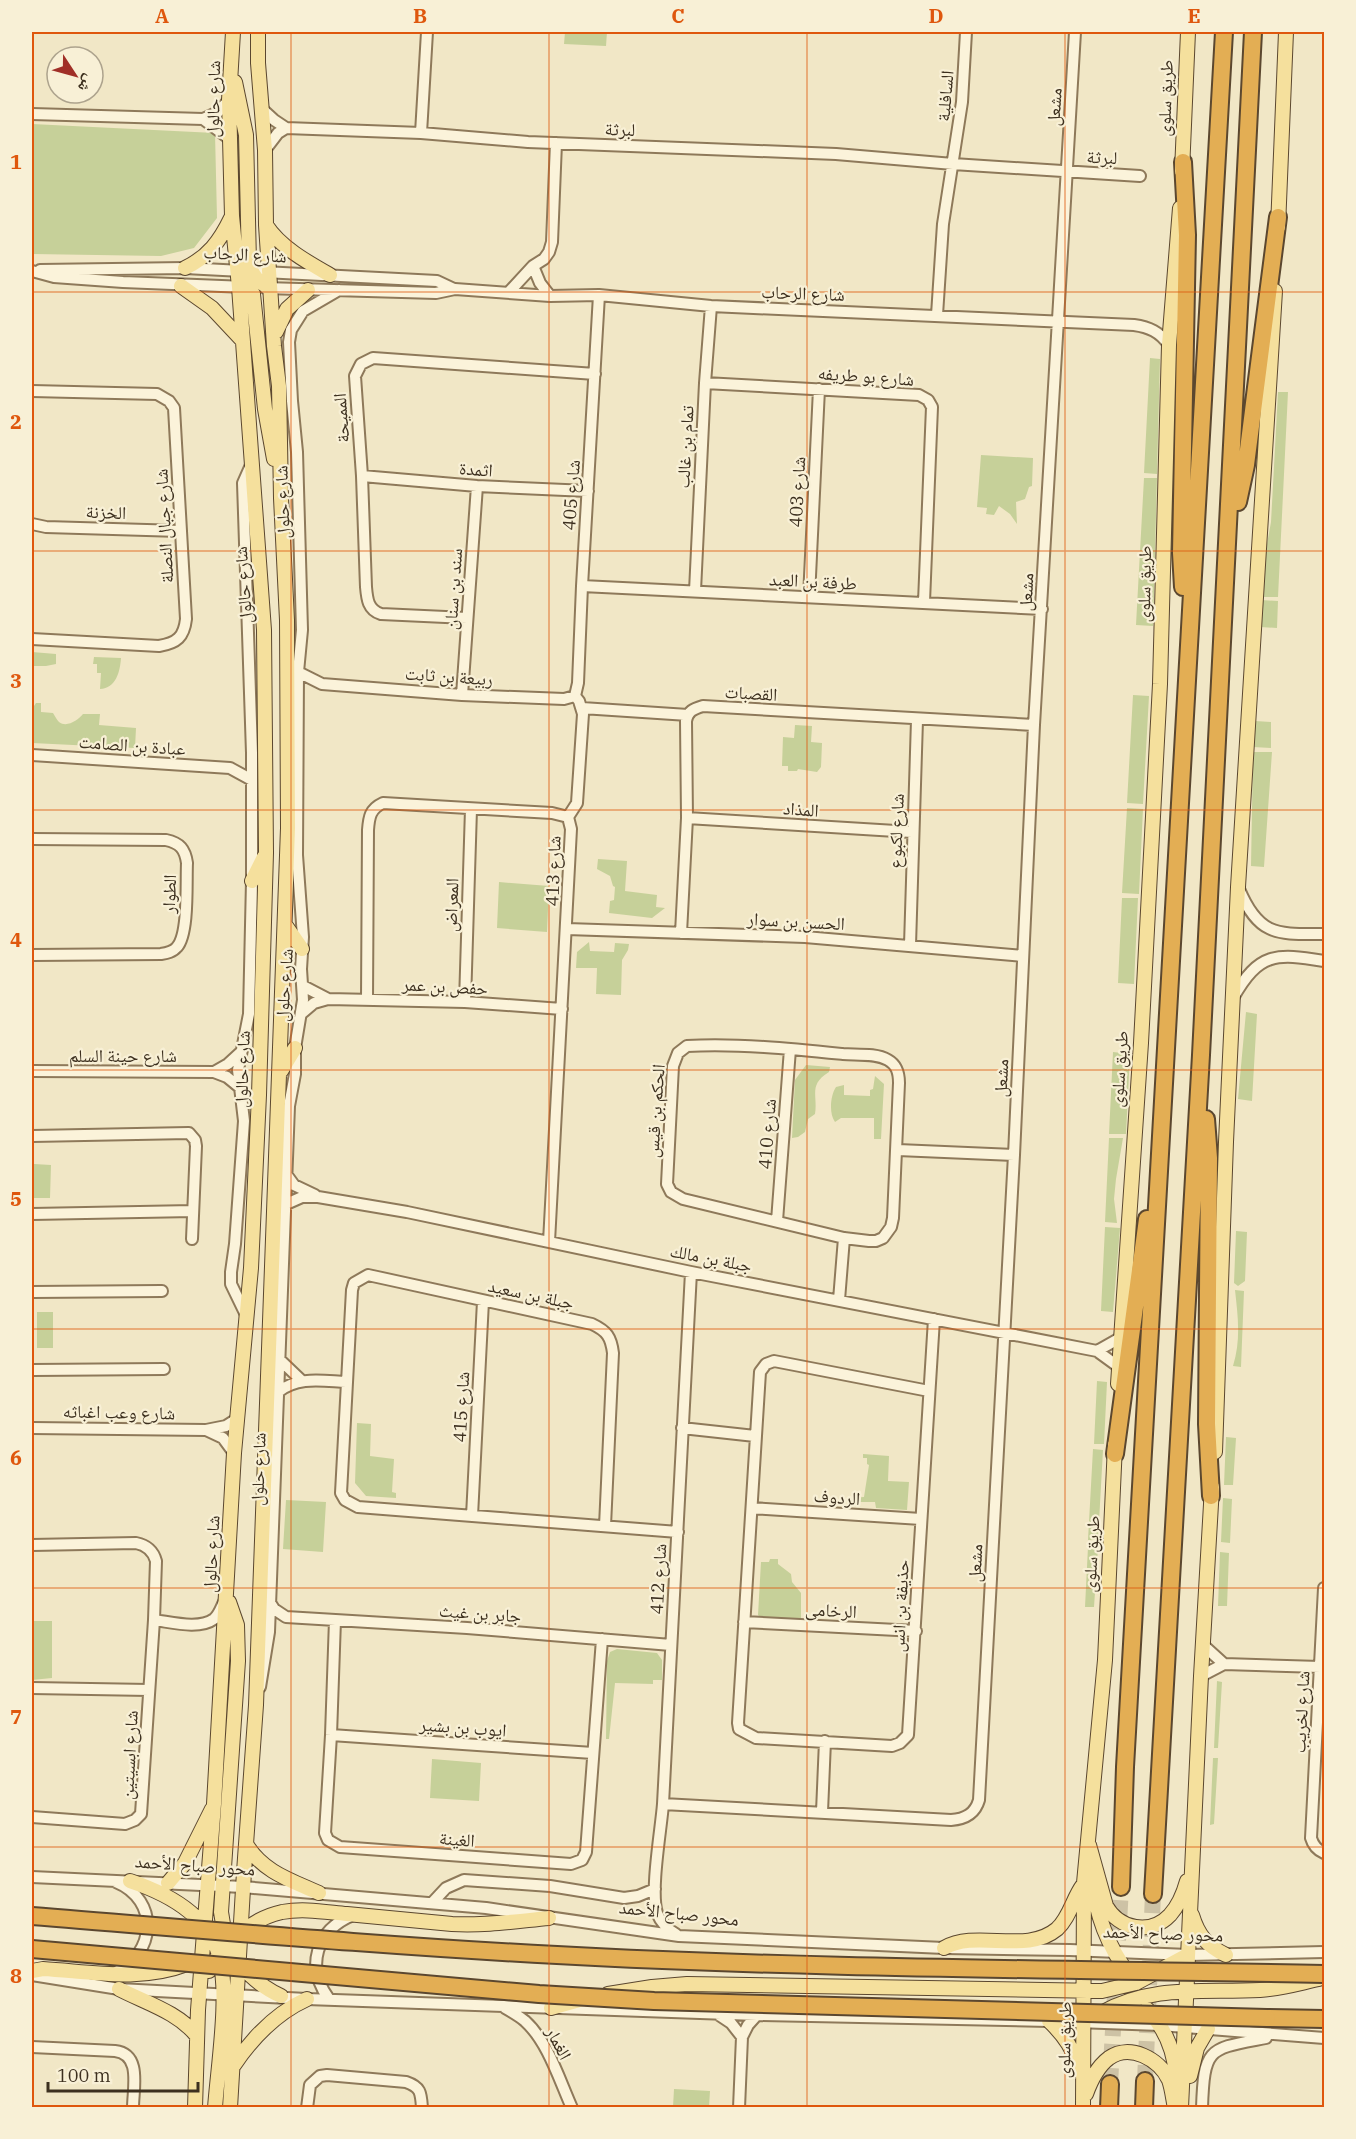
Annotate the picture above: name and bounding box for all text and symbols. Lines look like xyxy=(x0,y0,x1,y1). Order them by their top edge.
text: A xyxy=(155,2,169,29)
text: B xyxy=(413,2,427,29)
text: C xyxy=(671,2,685,29)
text: D xyxy=(928,2,944,29)
text: E xyxy=(1187,2,1201,29)
north arrow xyxy=(45,45,105,105)
street label: طريق سلوى xyxy=(1152,59,1178,137)
street label: شارع حالول xyxy=(201,60,225,138)
street label: السافلية xyxy=(931,70,959,122)
text: ش xyxy=(74,71,100,97)
street label: مشعل xyxy=(1041,87,1067,127)
street label: لبرثة xyxy=(604,117,636,141)
street label: لبرثة xyxy=(1086,145,1118,169)
text: 1 xyxy=(10,148,22,175)
street label: شارع الرحاب xyxy=(203,240,287,268)
street label: شارع الرحاب xyxy=(761,280,845,306)
street label: شارع بو طريفه xyxy=(817,361,915,391)
street label: المميحة xyxy=(328,392,354,444)
street label: تمام بن غالب xyxy=(671,405,700,489)
text: 2 xyxy=(10,408,22,435)
street label: اثمدة xyxy=(458,456,494,482)
street label: شارع 403 xyxy=(784,456,810,528)
street label: شارع 405 xyxy=(557,459,585,531)
street label: شارع حلول xyxy=(269,465,295,539)
street label: شارع جبال النصلة xyxy=(150,468,178,584)
street label: الخزنة xyxy=(85,500,127,524)
street label: طريق سلوى xyxy=(1132,545,1156,623)
street label: شارع حالول xyxy=(229,546,257,624)
street label: سند بن سنان xyxy=(439,547,467,631)
street label: طرفة بن العبد xyxy=(768,567,858,595)
street label: مشعل xyxy=(1014,572,1038,612)
street label: ربيعة بن ثابت xyxy=(404,661,494,691)
text: 3 xyxy=(10,667,22,694)
street label: القصبات xyxy=(724,680,778,706)
street label: عبادة بن الصامت xyxy=(78,730,186,760)
street label: شارع لكبوع xyxy=(883,793,909,869)
street label: المذاد xyxy=(782,796,820,822)
street label: شارع 413 xyxy=(540,835,566,907)
street label: الطوار xyxy=(157,874,181,915)
street label: المعراض xyxy=(439,877,463,933)
street label: الحسن بن سوار xyxy=(746,907,845,935)
text: 4 xyxy=(10,926,22,953)
street label: شارع حلول xyxy=(270,948,298,1022)
street label: حفص بن عمر xyxy=(401,972,488,1000)
street label: شارع حالول xyxy=(229,1030,255,1108)
street label: طريق سلوى xyxy=(1105,1030,1133,1108)
street label: شارع حينة السلم xyxy=(69,1044,177,1068)
street label: مشعل xyxy=(989,1058,1013,1098)
street label: الحكم بن قيس xyxy=(640,1063,671,1159)
street label: شارع 410 xyxy=(753,1098,781,1170)
text: 5 xyxy=(10,1185,22,1212)
street label: جبلة بن مالك xyxy=(668,1239,754,1277)
street label: جبلة بن سعيد xyxy=(486,1274,576,1314)
street label: شارع 415 xyxy=(448,1371,474,1443)
street label: شارع وعب اغباثه xyxy=(63,1400,175,1424)
street label: شارع حلول xyxy=(245,1432,271,1506)
text: 6 xyxy=(10,1444,22,1471)
street label: الردوف xyxy=(813,1484,861,1510)
street label: شارع حالول xyxy=(197,1515,225,1593)
street label: طريق سلوى xyxy=(1078,1515,1104,1593)
street label: شارع 412 xyxy=(645,1543,671,1615)
street label: مشعل xyxy=(963,1543,987,1583)
street label: حذيفة بن انس xyxy=(886,1559,914,1653)
street label: الرخامى xyxy=(804,1597,858,1623)
street label: جابر بن غيث xyxy=(438,1599,522,1627)
street label: شارع لخريب xyxy=(1287,1670,1315,1754)
text: 7 xyxy=(10,1703,22,1730)
street label: شارع ابسيتين xyxy=(115,1710,143,1800)
street label: ايوب بن بشير xyxy=(418,1712,507,1742)
street label: الغينة xyxy=(439,1826,475,1852)
street label: محور صباح الأحمد xyxy=(134,1849,256,1882)
street label: محور صباح الأحمد xyxy=(618,1895,740,1932)
street label: محور صباح الأحمد xyxy=(1102,1919,1224,1948)
text: 8 xyxy=(10,1962,22,1989)
street label: طريق سلوى xyxy=(1052,2001,1076,2079)
street label: الغمار xyxy=(540,2021,577,2064)
scale bar xyxy=(48,2055,198,2093)
text: 100 m xyxy=(57,2064,111,2087)

